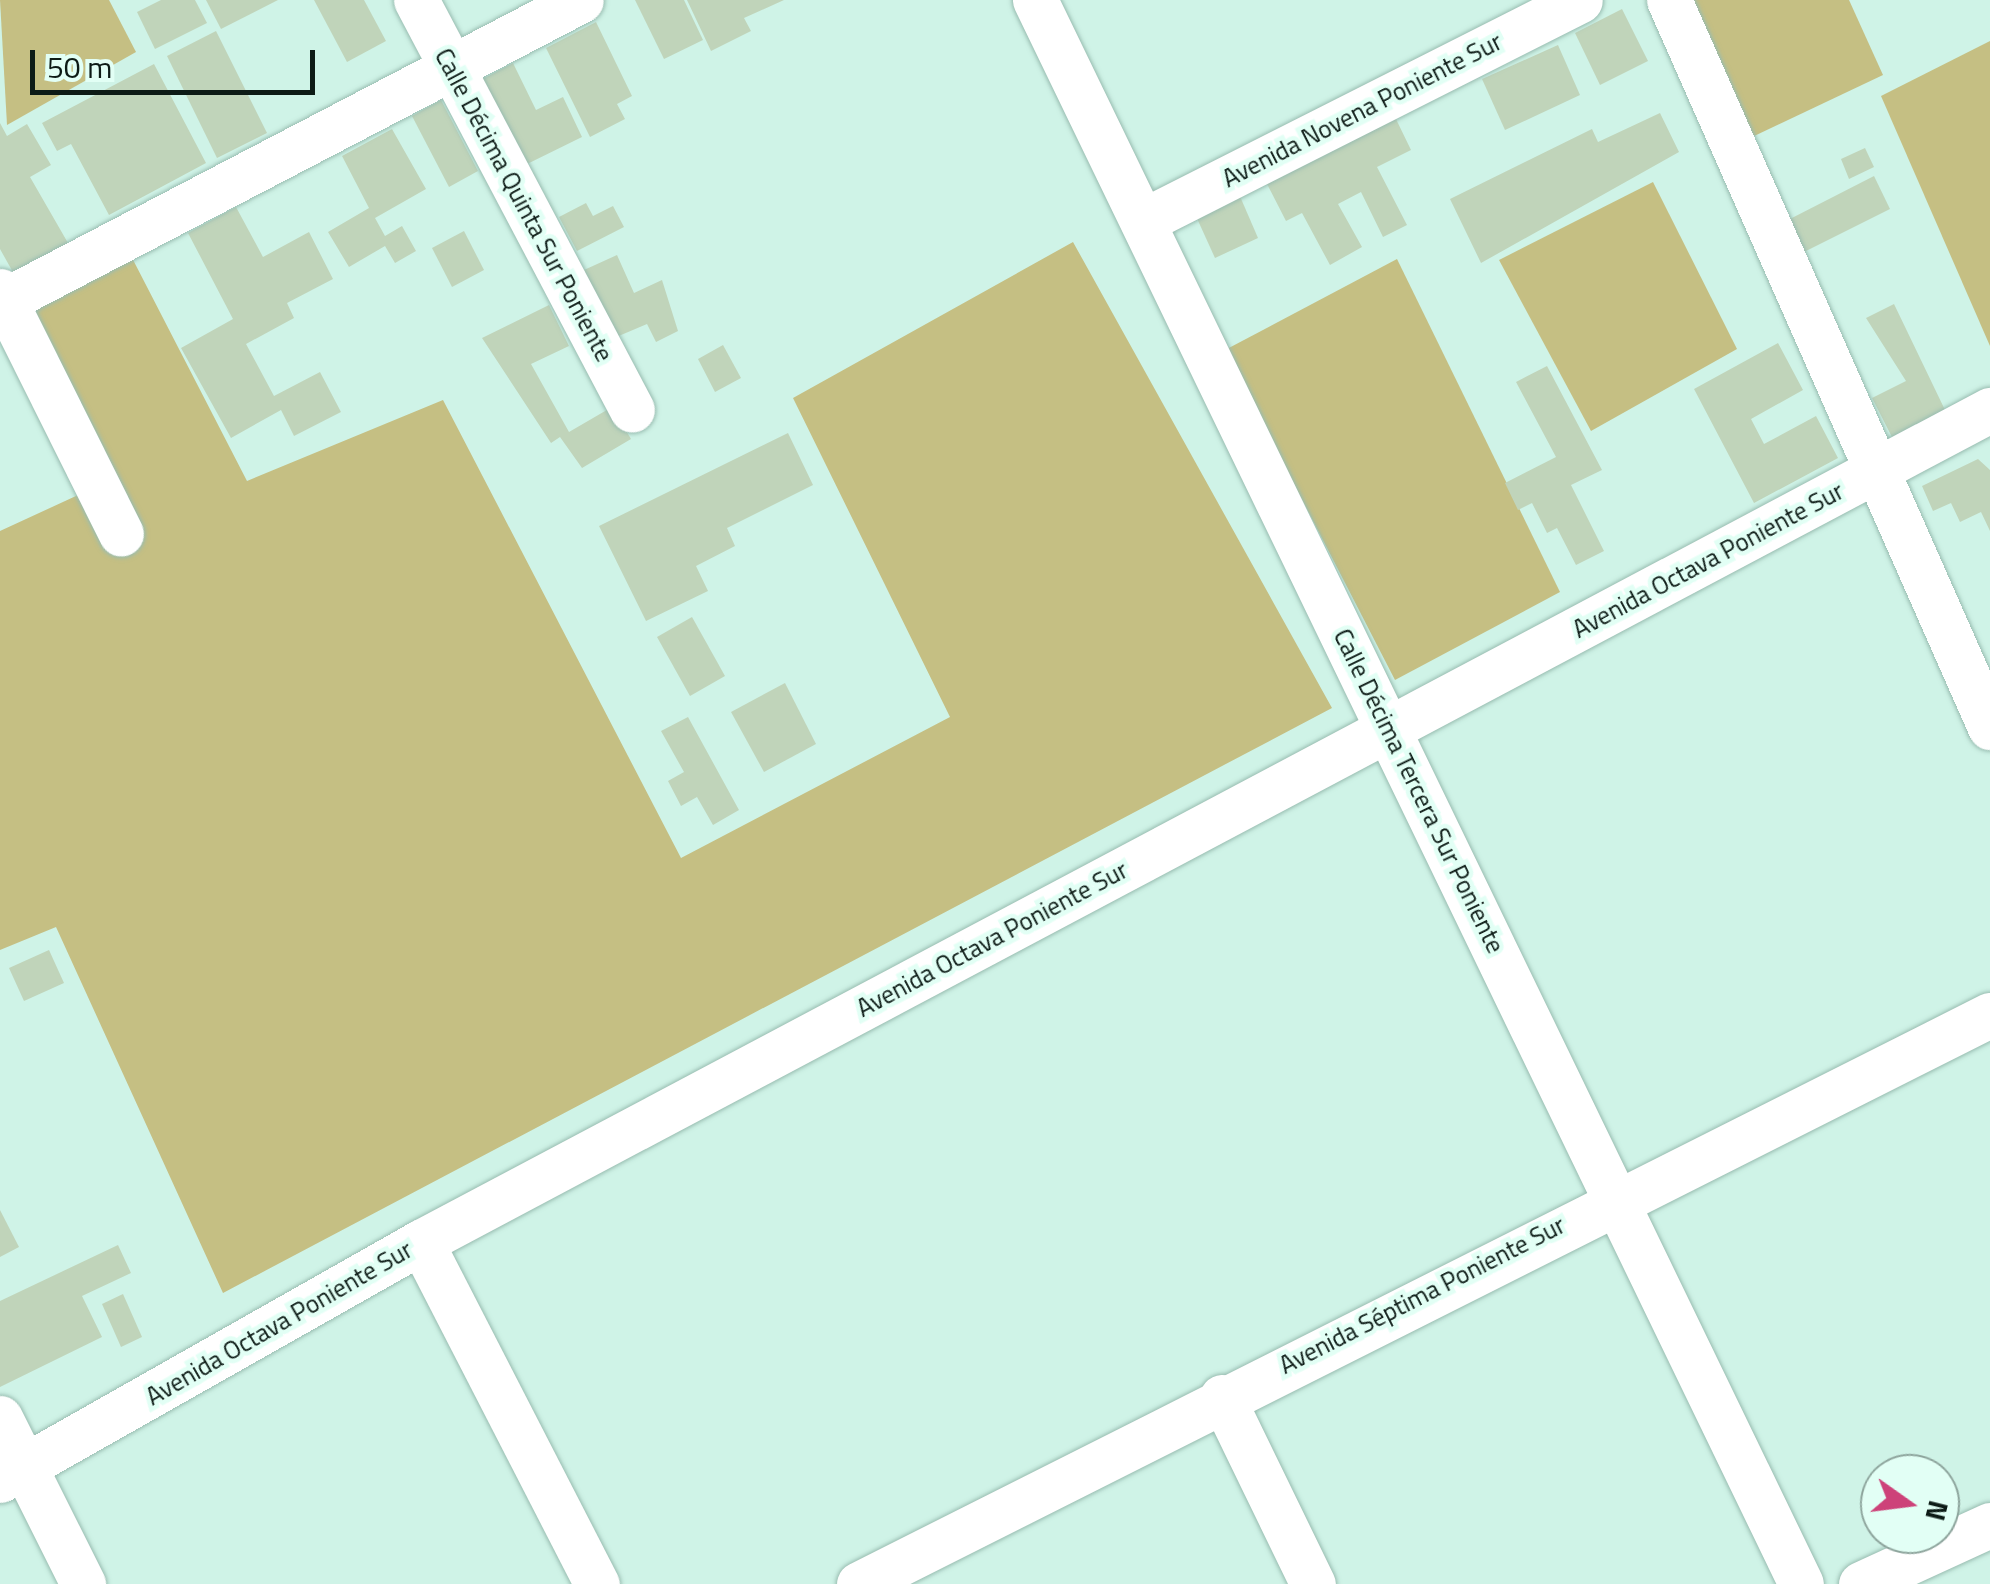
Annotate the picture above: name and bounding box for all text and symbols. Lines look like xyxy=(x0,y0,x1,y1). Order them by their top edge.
street label: Avenida Novena Poniente Sur xyxy=(1217,26,1507,194)
scale bar xyxy=(35,30,320,92)
street label: Calle Décima Quinta Sur Poniente xyxy=(428,43,620,367)
text: 50 m xyxy=(47,44,112,90)
street label: Avenida Octava Poniente Sur xyxy=(1567,476,1849,644)
street label: Calle Décima Tercera Sur Poniente xyxy=(1327,624,1511,958)
street label: Avenida Octava Poniente Sur xyxy=(851,855,1133,1023)
street label: Avenida Séptima Poniente Sur xyxy=(1274,1210,1570,1380)
street label: Avenida Octava Poniente Sur xyxy=(140,1234,418,1412)
north arrow xyxy=(1860,1454,1960,1554)
text: N xyxy=(1914,1496,1961,1526)

